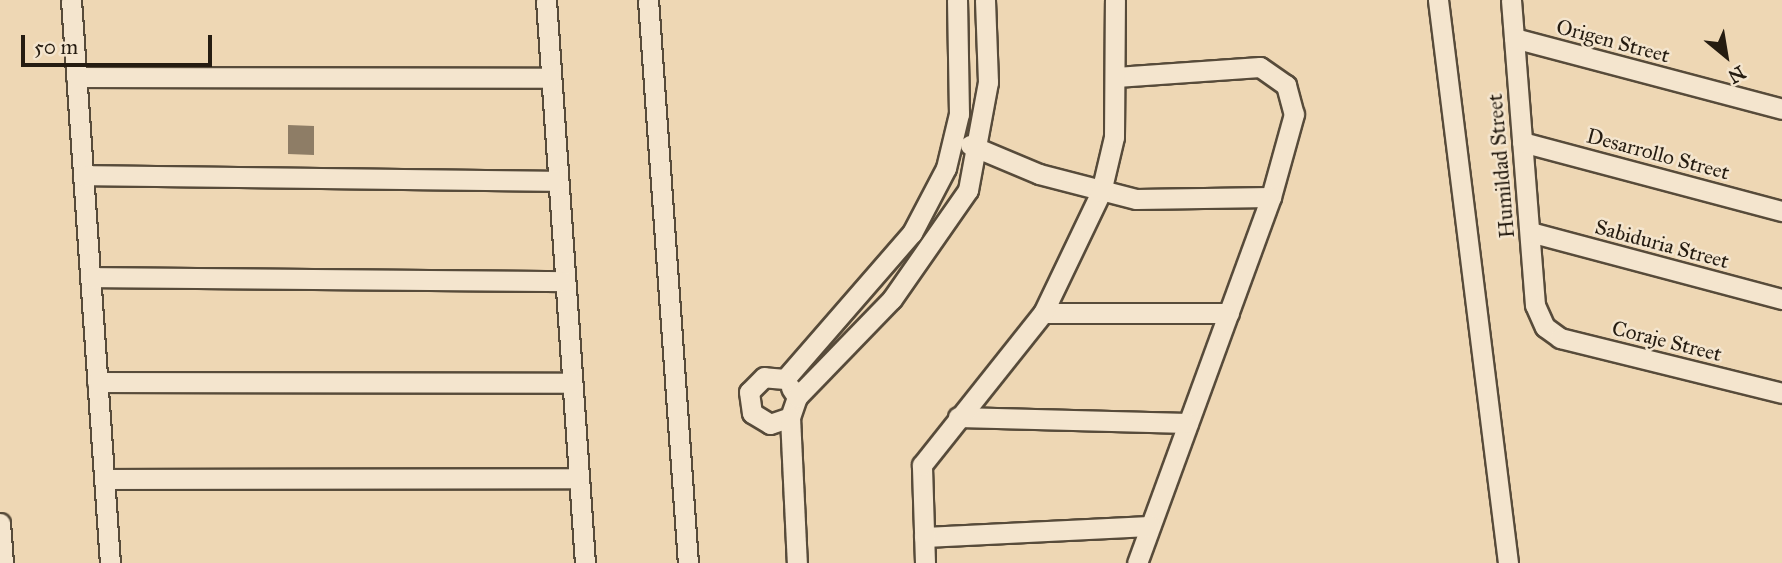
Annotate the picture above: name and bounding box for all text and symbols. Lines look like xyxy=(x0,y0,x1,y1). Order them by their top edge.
street label: Origen Street xyxy=(1554,14,1672,68)
scale bar xyxy=(24,21,215,65)
north arrow xyxy=(1691,21,1761,91)
text: 50 m xyxy=(34,34,78,60)
text: N xyxy=(1724,61,1749,89)
street label: Humildad Street xyxy=(1482,93,1520,239)
street label: Desarrollo Street xyxy=(1584,123,1732,185)
street label: Sabiduria Street xyxy=(1592,214,1732,274)
street label: Coraje Street xyxy=(1609,315,1725,367)

